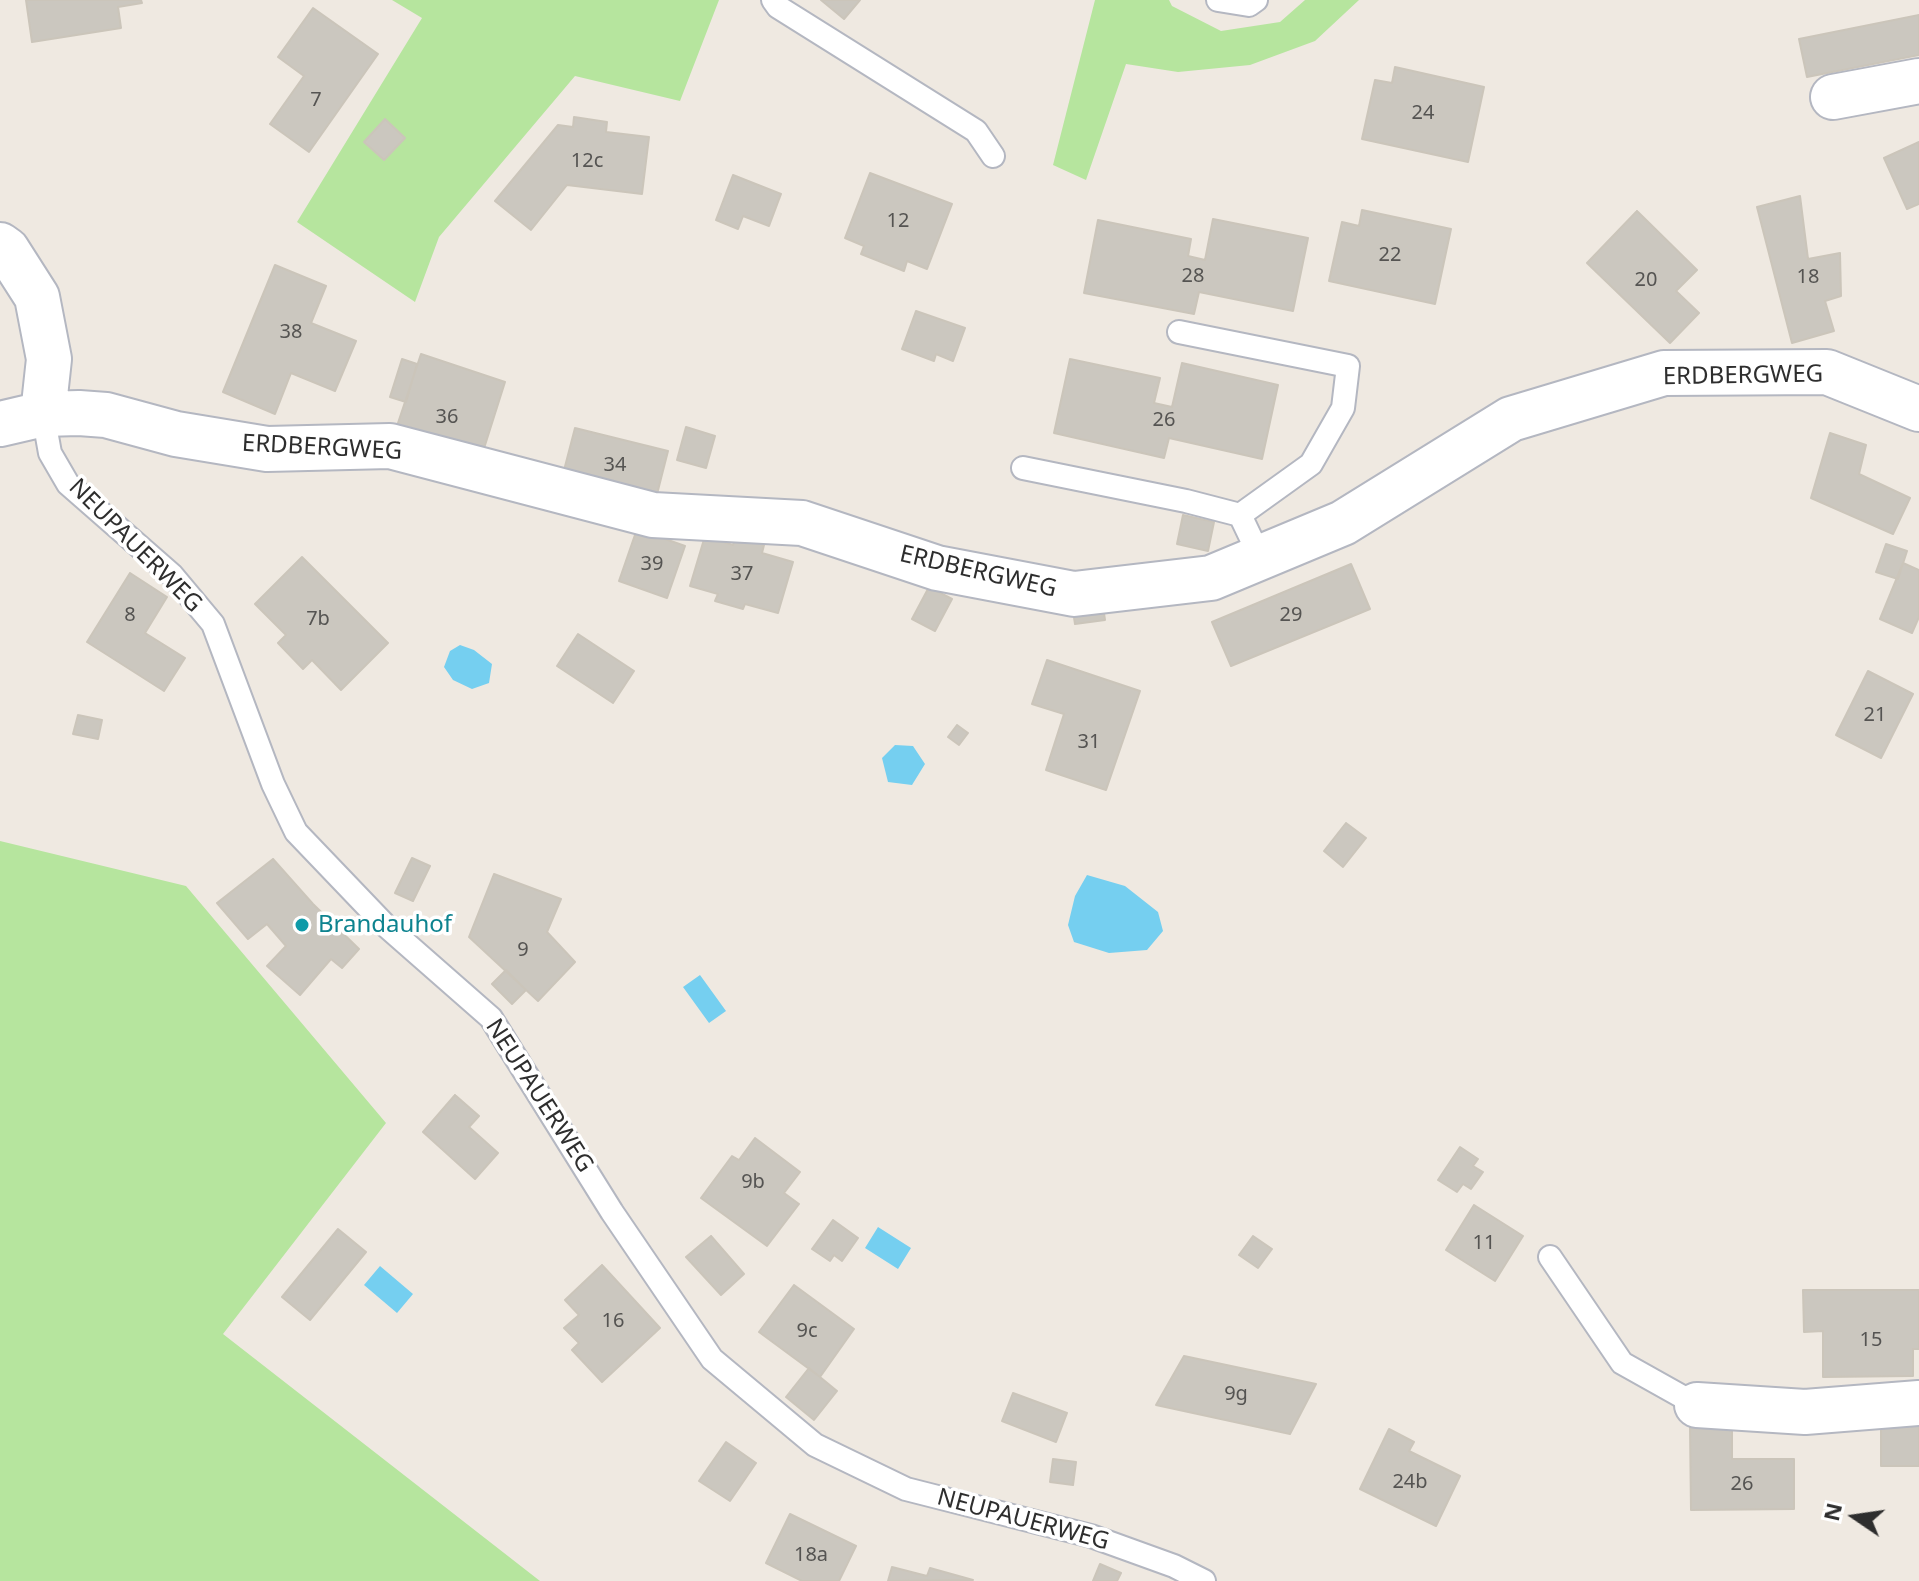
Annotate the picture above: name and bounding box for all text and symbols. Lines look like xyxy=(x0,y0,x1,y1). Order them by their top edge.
house number: 7 xyxy=(310,88,322,112)
house number: 24 xyxy=(1412,101,1434,125)
house number: 12c xyxy=(571,149,603,173)
house number: 12 xyxy=(887,209,909,233)
house number: 22 xyxy=(1379,243,1401,267)
house number: 28 xyxy=(1182,264,1204,288)
house number: 18 xyxy=(1797,265,1819,289)
house number: 20 xyxy=(1635,268,1657,292)
house number: 38 xyxy=(280,320,302,344)
street label: ERDBERGWEG xyxy=(1663,360,1823,392)
house number: 36 xyxy=(436,405,458,429)
house number: 26 xyxy=(1153,408,1175,432)
street label: ERDBERGWEG xyxy=(241,429,403,467)
house number: 34 xyxy=(604,453,626,477)
street label: NEUPAUERWEG xyxy=(62,473,208,619)
street label: ERDBERGWEG xyxy=(897,540,1059,604)
house number: 39 xyxy=(641,552,663,576)
house number: 37 xyxy=(731,562,753,586)
house number: 8 xyxy=(124,603,136,627)
house number: 29 xyxy=(1280,603,1302,627)
house number: 7b xyxy=(306,607,330,631)
house number: 21 xyxy=(1864,703,1886,727)
house number: 31 xyxy=(1078,730,1100,754)
place label: Brandauhof xyxy=(318,911,452,939)
marker: Brandauhof xyxy=(293,916,311,934)
house number: 9 xyxy=(517,938,529,962)
street label: NEUPAUERWEG xyxy=(479,1014,599,1178)
house number: 9b xyxy=(741,1170,765,1194)
house number: 11 xyxy=(1473,1231,1495,1255)
house number: 16 xyxy=(602,1309,624,1333)
house number: 9c xyxy=(796,1319,818,1343)
house number: 15 xyxy=(1860,1328,1882,1352)
house number: 9g xyxy=(1224,1382,1248,1406)
house number: 24b xyxy=(1392,1470,1428,1494)
house number: 26 xyxy=(1731,1472,1753,1496)
north arrow xyxy=(1815,1477,1895,1557)
street label: NEUPAUERWEG xyxy=(934,1483,1112,1557)
text: N xyxy=(1815,1500,1848,1524)
house number: 18a xyxy=(794,1543,828,1567)

